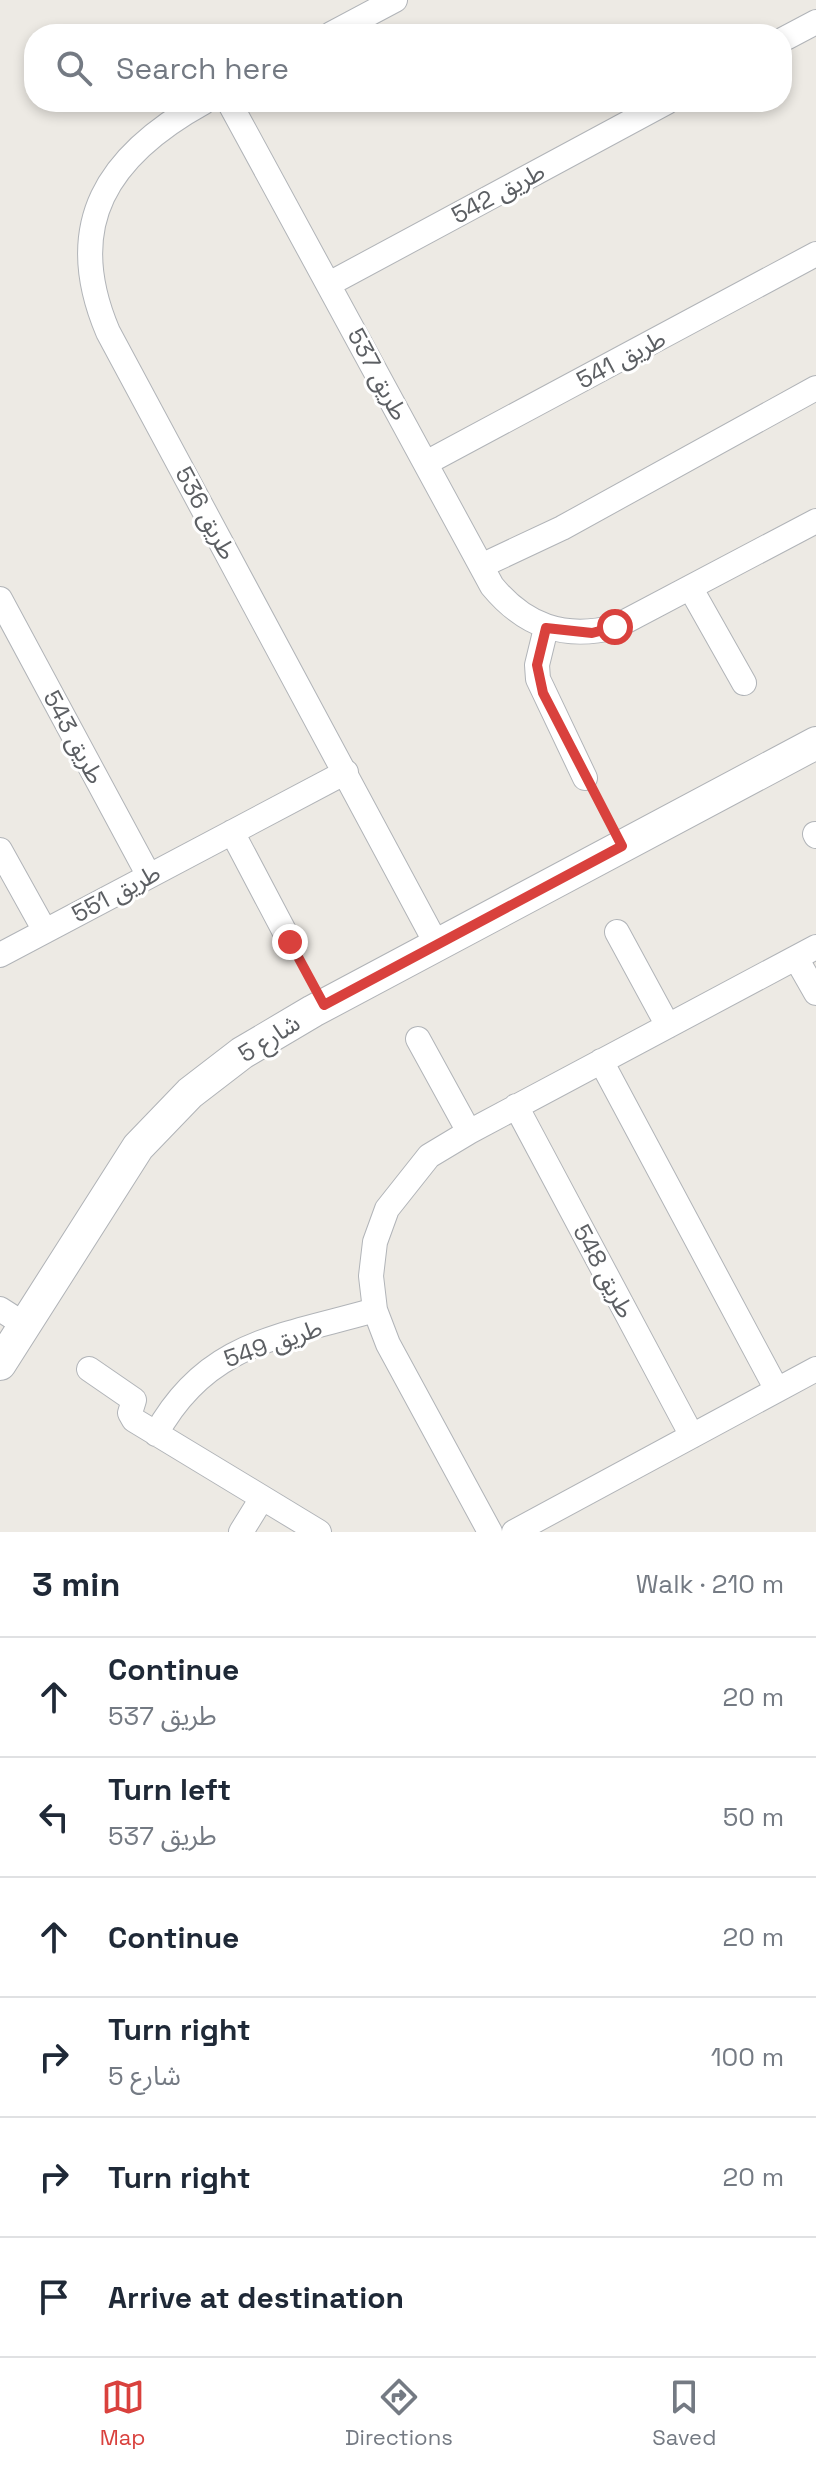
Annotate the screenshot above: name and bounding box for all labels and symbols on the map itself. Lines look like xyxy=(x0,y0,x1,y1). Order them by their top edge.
street label: طريق 542 xyxy=(446,155,550,231)
street label: طريق 537 xyxy=(341,322,415,426)
street label: طريق 541 xyxy=(571,323,671,395)
street label: طريق 536 xyxy=(169,461,243,565)
route start xyxy=(597,609,633,645)
street label: طريق 543 xyxy=(36,685,112,789)
street label: طريق 551 xyxy=(66,857,166,929)
route end xyxy=(272,924,308,960)
street label: شارع 5 xyxy=(232,1007,307,1071)
street label: طريق 548 xyxy=(566,1219,642,1323)
street label: طريق 549 xyxy=(220,1312,326,1374)

